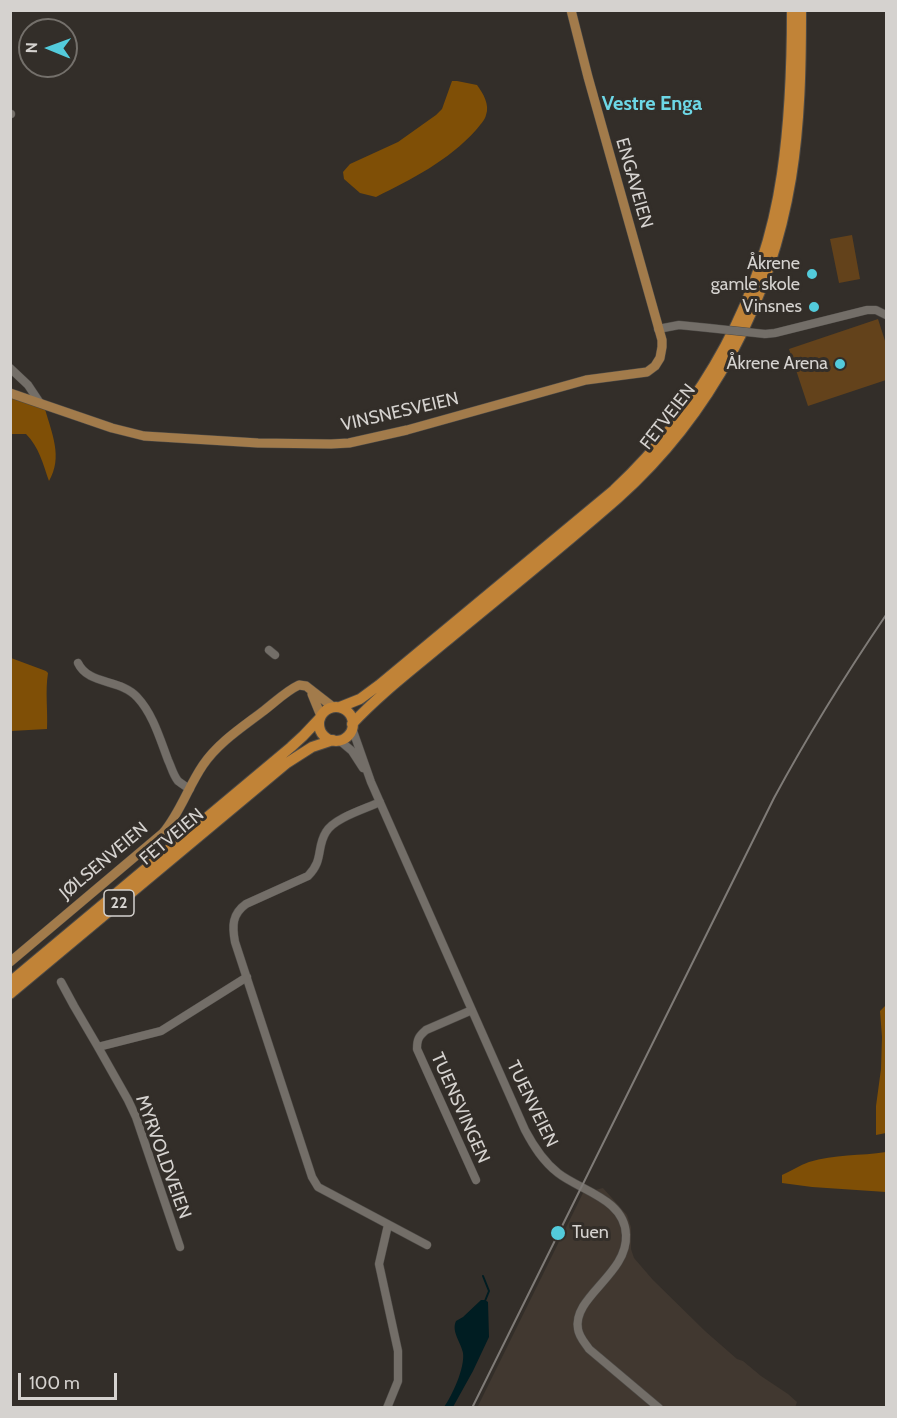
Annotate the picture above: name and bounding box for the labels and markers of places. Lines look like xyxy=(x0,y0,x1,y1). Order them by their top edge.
place label: Åkrene gamle skole xyxy=(711,253,800,296)
marker: Åkrene gamle skole xyxy=(805,267,819,281)
place label: Vinsnes xyxy=(742,296,802,318)
marker: Vinsnes xyxy=(807,300,821,314)
place label: Åkrene Arena xyxy=(726,353,828,375)
marker: Åkrene Arena xyxy=(833,357,847,371)
place label: Tuen xyxy=(572,1222,609,1244)
marker: Tuen xyxy=(549,1224,567,1242)

